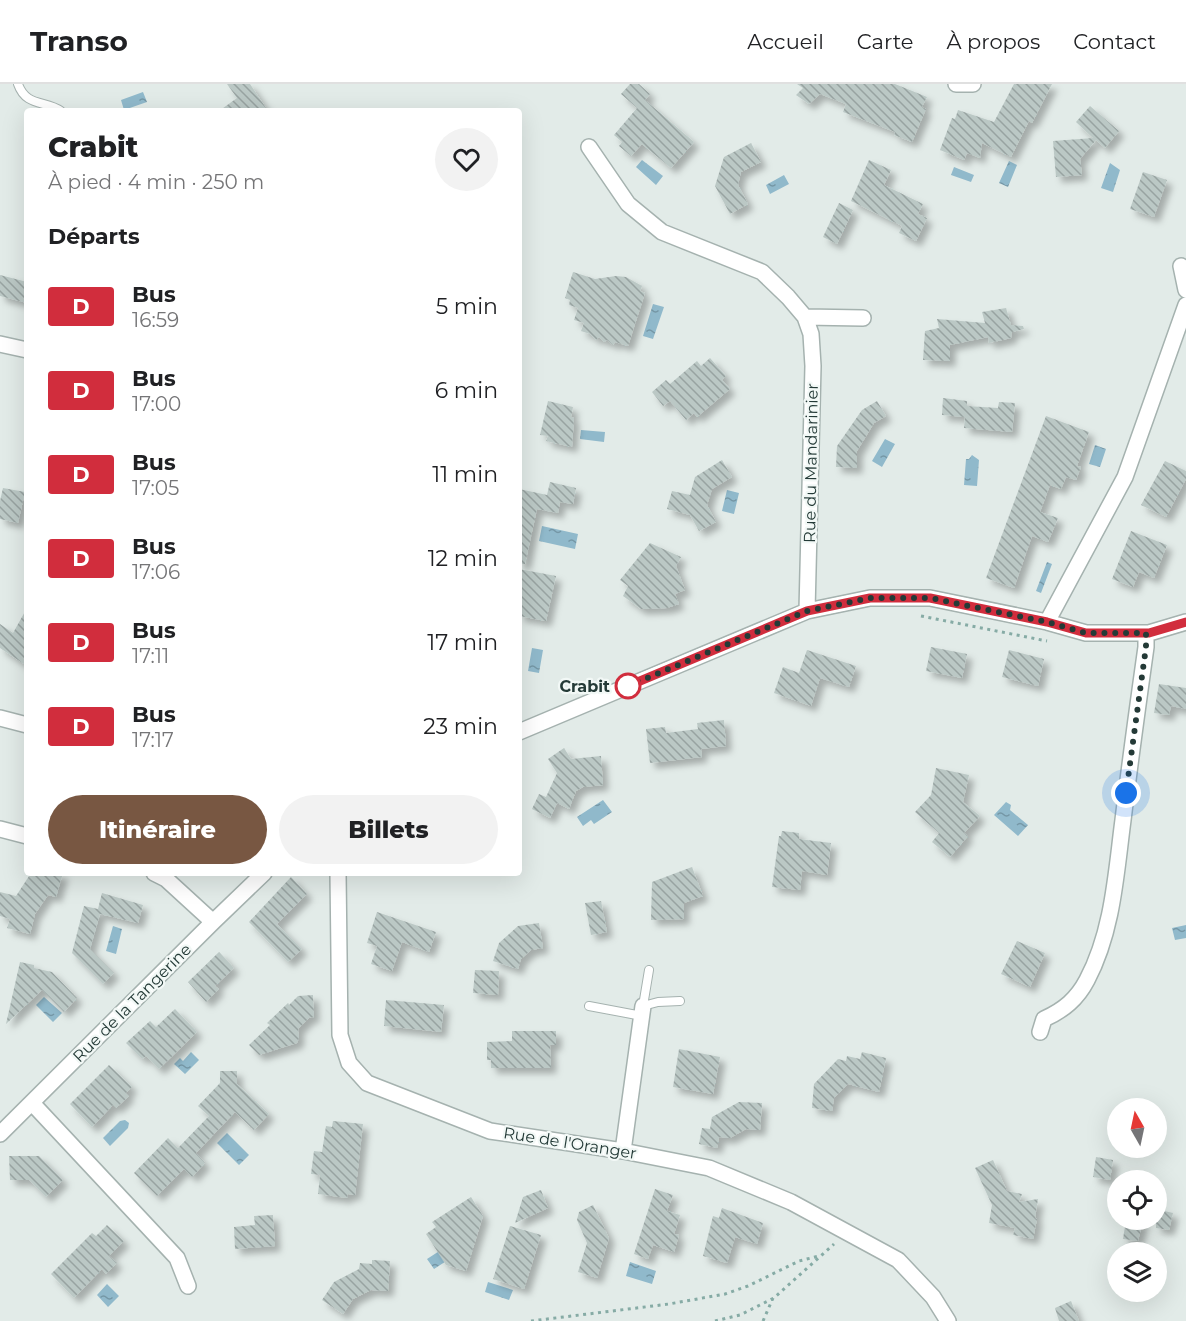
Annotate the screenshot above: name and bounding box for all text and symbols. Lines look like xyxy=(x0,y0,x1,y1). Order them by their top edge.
text: Transo xyxy=(30,24,128,58)
text: Accueil xyxy=(747,29,824,54)
text: Carte xyxy=(857,29,913,54)
text: À propos xyxy=(946,29,1040,54)
text: Contact xyxy=(1073,29,1156,54)
button: heart xyxy=(435,128,498,191)
text: Crabit xyxy=(48,130,138,164)
text: À pied · 4 min · 250 m xyxy=(48,170,264,194)
text: Départs xyxy=(48,223,140,250)
text: Bus xyxy=(132,281,176,308)
text: 5 min xyxy=(436,293,498,320)
text: D xyxy=(72,294,90,319)
text: 16:59 xyxy=(132,308,179,332)
text: Bus xyxy=(132,365,176,392)
text: 6 min xyxy=(435,377,498,404)
text: D xyxy=(72,378,90,403)
street label: Rue du Mandarinier xyxy=(800,383,822,543)
text: 17:00 xyxy=(132,392,181,416)
text: Bus xyxy=(132,449,176,476)
text: 11 min xyxy=(432,461,498,488)
text: D xyxy=(72,462,90,487)
text: 17:05 xyxy=(132,476,179,500)
text: Bus xyxy=(132,533,176,560)
text: 12 min xyxy=(428,545,498,572)
text: D xyxy=(72,546,90,571)
text: 17:06 xyxy=(132,560,180,584)
text: Bus xyxy=(132,617,176,644)
text: 17 min xyxy=(427,629,498,656)
text: D xyxy=(72,630,90,655)
text: 17:11 xyxy=(132,644,169,668)
marker: Crabit xyxy=(615,673,641,699)
place label: Crabit xyxy=(559,677,610,696)
text: Bus xyxy=(132,701,176,728)
text: 23 min xyxy=(423,713,498,740)
text: D xyxy=(72,714,90,739)
text: 17:17 xyxy=(132,728,174,752)
your location xyxy=(1111,778,1141,808)
button: Itinéraire xyxy=(48,795,267,864)
button: Billets xyxy=(279,795,498,864)
street label: Rue de la Tangerine xyxy=(69,940,195,1066)
north arrow xyxy=(1107,1098,1167,1158)
map controls xyxy=(1107,1098,1167,1302)
street label: Rue de l'Oranger xyxy=(502,1123,638,1163)
button: locate xyxy=(1107,1170,1167,1230)
button: layers xyxy=(1107,1242,1167,1302)

